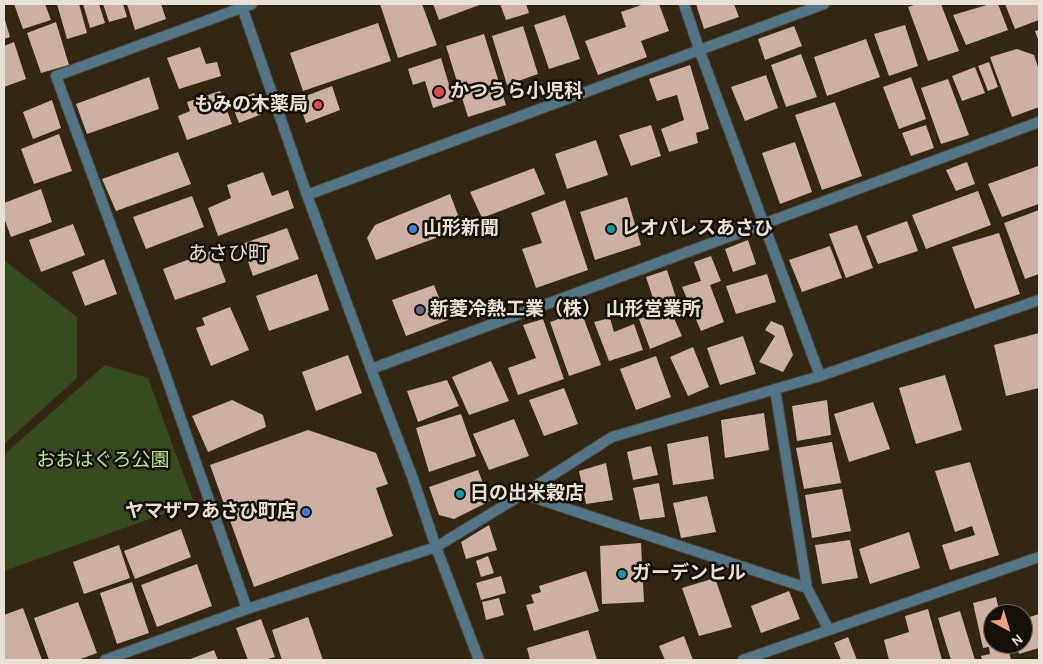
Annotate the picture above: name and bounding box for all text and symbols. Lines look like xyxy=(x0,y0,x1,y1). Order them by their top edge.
place label: かつうら小児科 xyxy=(450,81,583,103)
marker: かつうら小児科 xyxy=(432,85,446,99)
place label: もみの木薬局 xyxy=(194,94,308,116)
marker: もみの木薬局 xyxy=(312,99,324,111)
place label: 山形新聞 xyxy=(423,218,499,240)
place label: レオパレスあさひ xyxy=(621,218,773,240)
marker: 山形新聞 xyxy=(407,223,419,235)
marker: レオパレスあさひ xyxy=(605,223,617,235)
district label: あさひ町 xyxy=(188,242,268,266)
place label: 新菱冷熱工業（株） 山形営業所 xyxy=(430,299,701,321)
marker: 新菱冷熱工業（株） 山形営業所 xyxy=(414,304,426,316)
park label: おおはぐろ公園 xyxy=(37,450,169,472)
place label: 日の出米穀店 xyxy=(470,483,584,505)
marker: 日の出米穀店 xyxy=(454,488,466,500)
place label: ヤマザワあさひ町店 xyxy=(125,501,296,523)
marker: ヤマザワあさひ町店 xyxy=(300,506,312,518)
place label: ガーデンヒル xyxy=(632,563,746,585)
marker: ガーデンヒル xyxy=(616,568,628,580)
north arrow xyxy=(983,604,1033,654)
text: N xyxy=(1008,630,1026,650)

